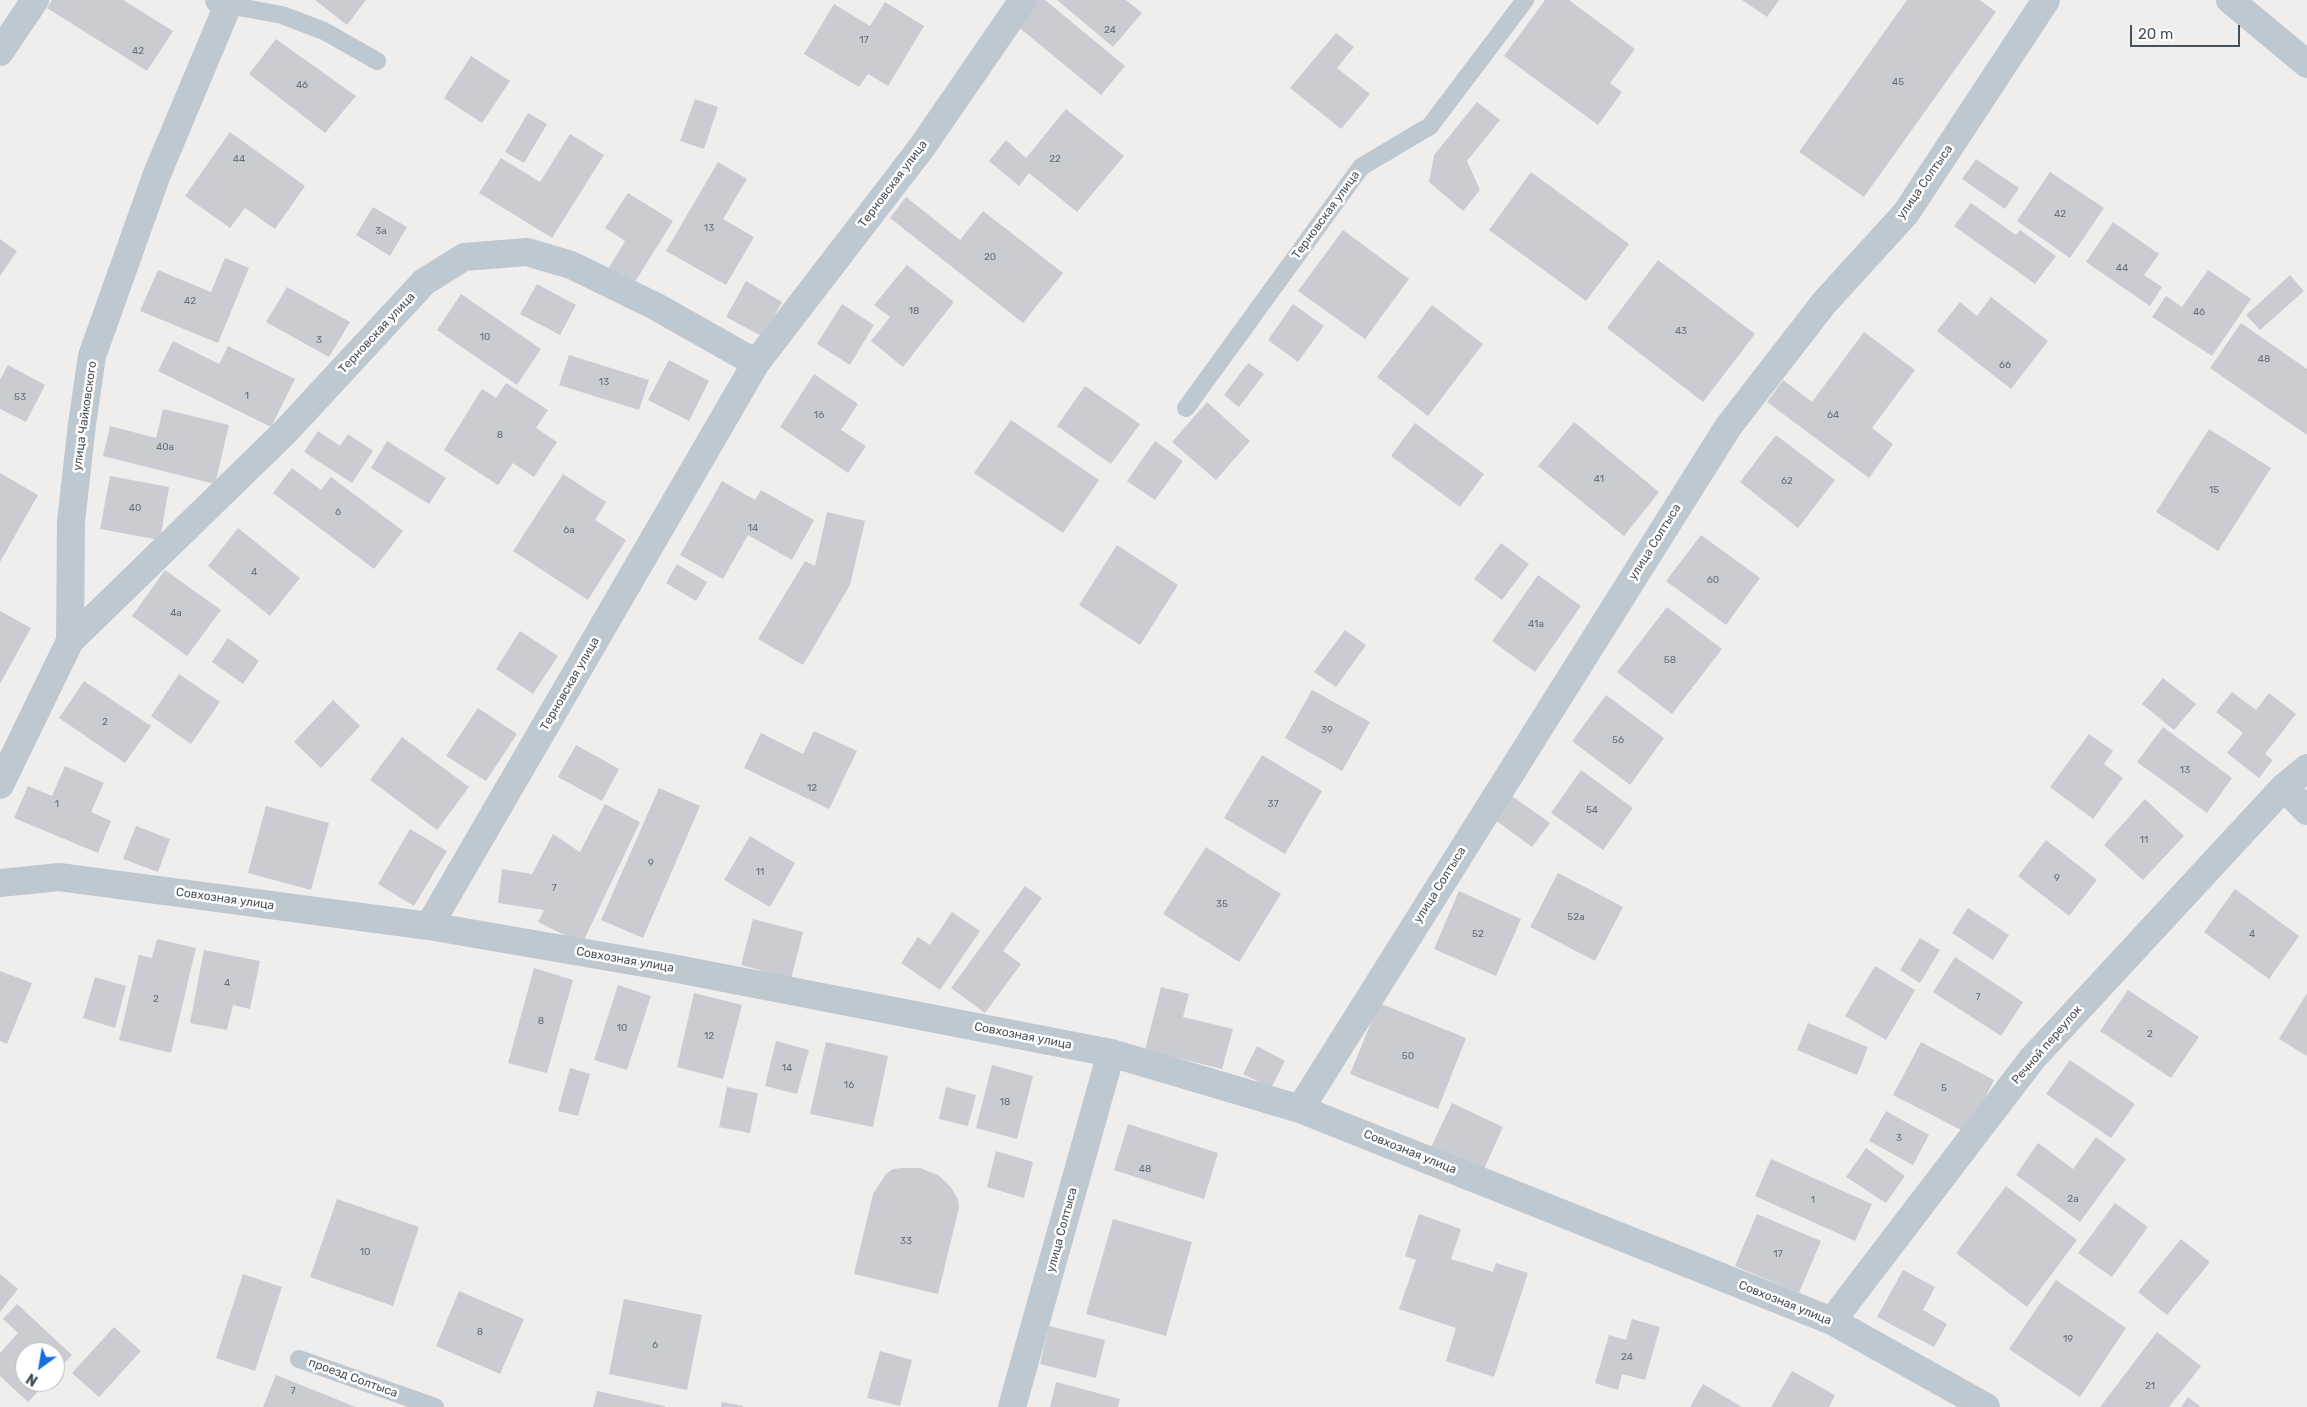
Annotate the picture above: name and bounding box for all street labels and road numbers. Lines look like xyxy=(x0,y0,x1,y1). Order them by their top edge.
street label: Терновская улица xyxy=(856,138,930,230)
street label: улица Солтыса xyxy=(1894,142,1956,222)
street label: Терновская улица xyxy=(1289,168,1363,262)
street label: Терновская улица xyxy=(336,290,418,376)
street label: улица Чайковского xyxy=(70,360,100,472)
street label: улица Солтыса xyxy=(1626,501,1684,583)
street label: Терновская улица xyxy=(537,635,603,733)
street label: улица Солтыса xyxy=(1411,844,1469,926)
street label: Совхозная улица xyxy=(175,885,275,913)
street label: Совхозная улица xyxy=(575,944,675,976)
street label: Речной переулок xyxy=(2009,1003,2085,1087)
street label: Совхозная улица xyxy=(973,1019,1073,1053)
street label: Совхозная улица xyxy=(1361,1127,1459,1177)
street label: улица Солтыса xyxy=(1044,1186,1080,1274)
street label: Совхозная улица xyxy=(1736,1278,1834,1328)
street label: проезд Солтыса xyxy=(306,1355,400,1401)

